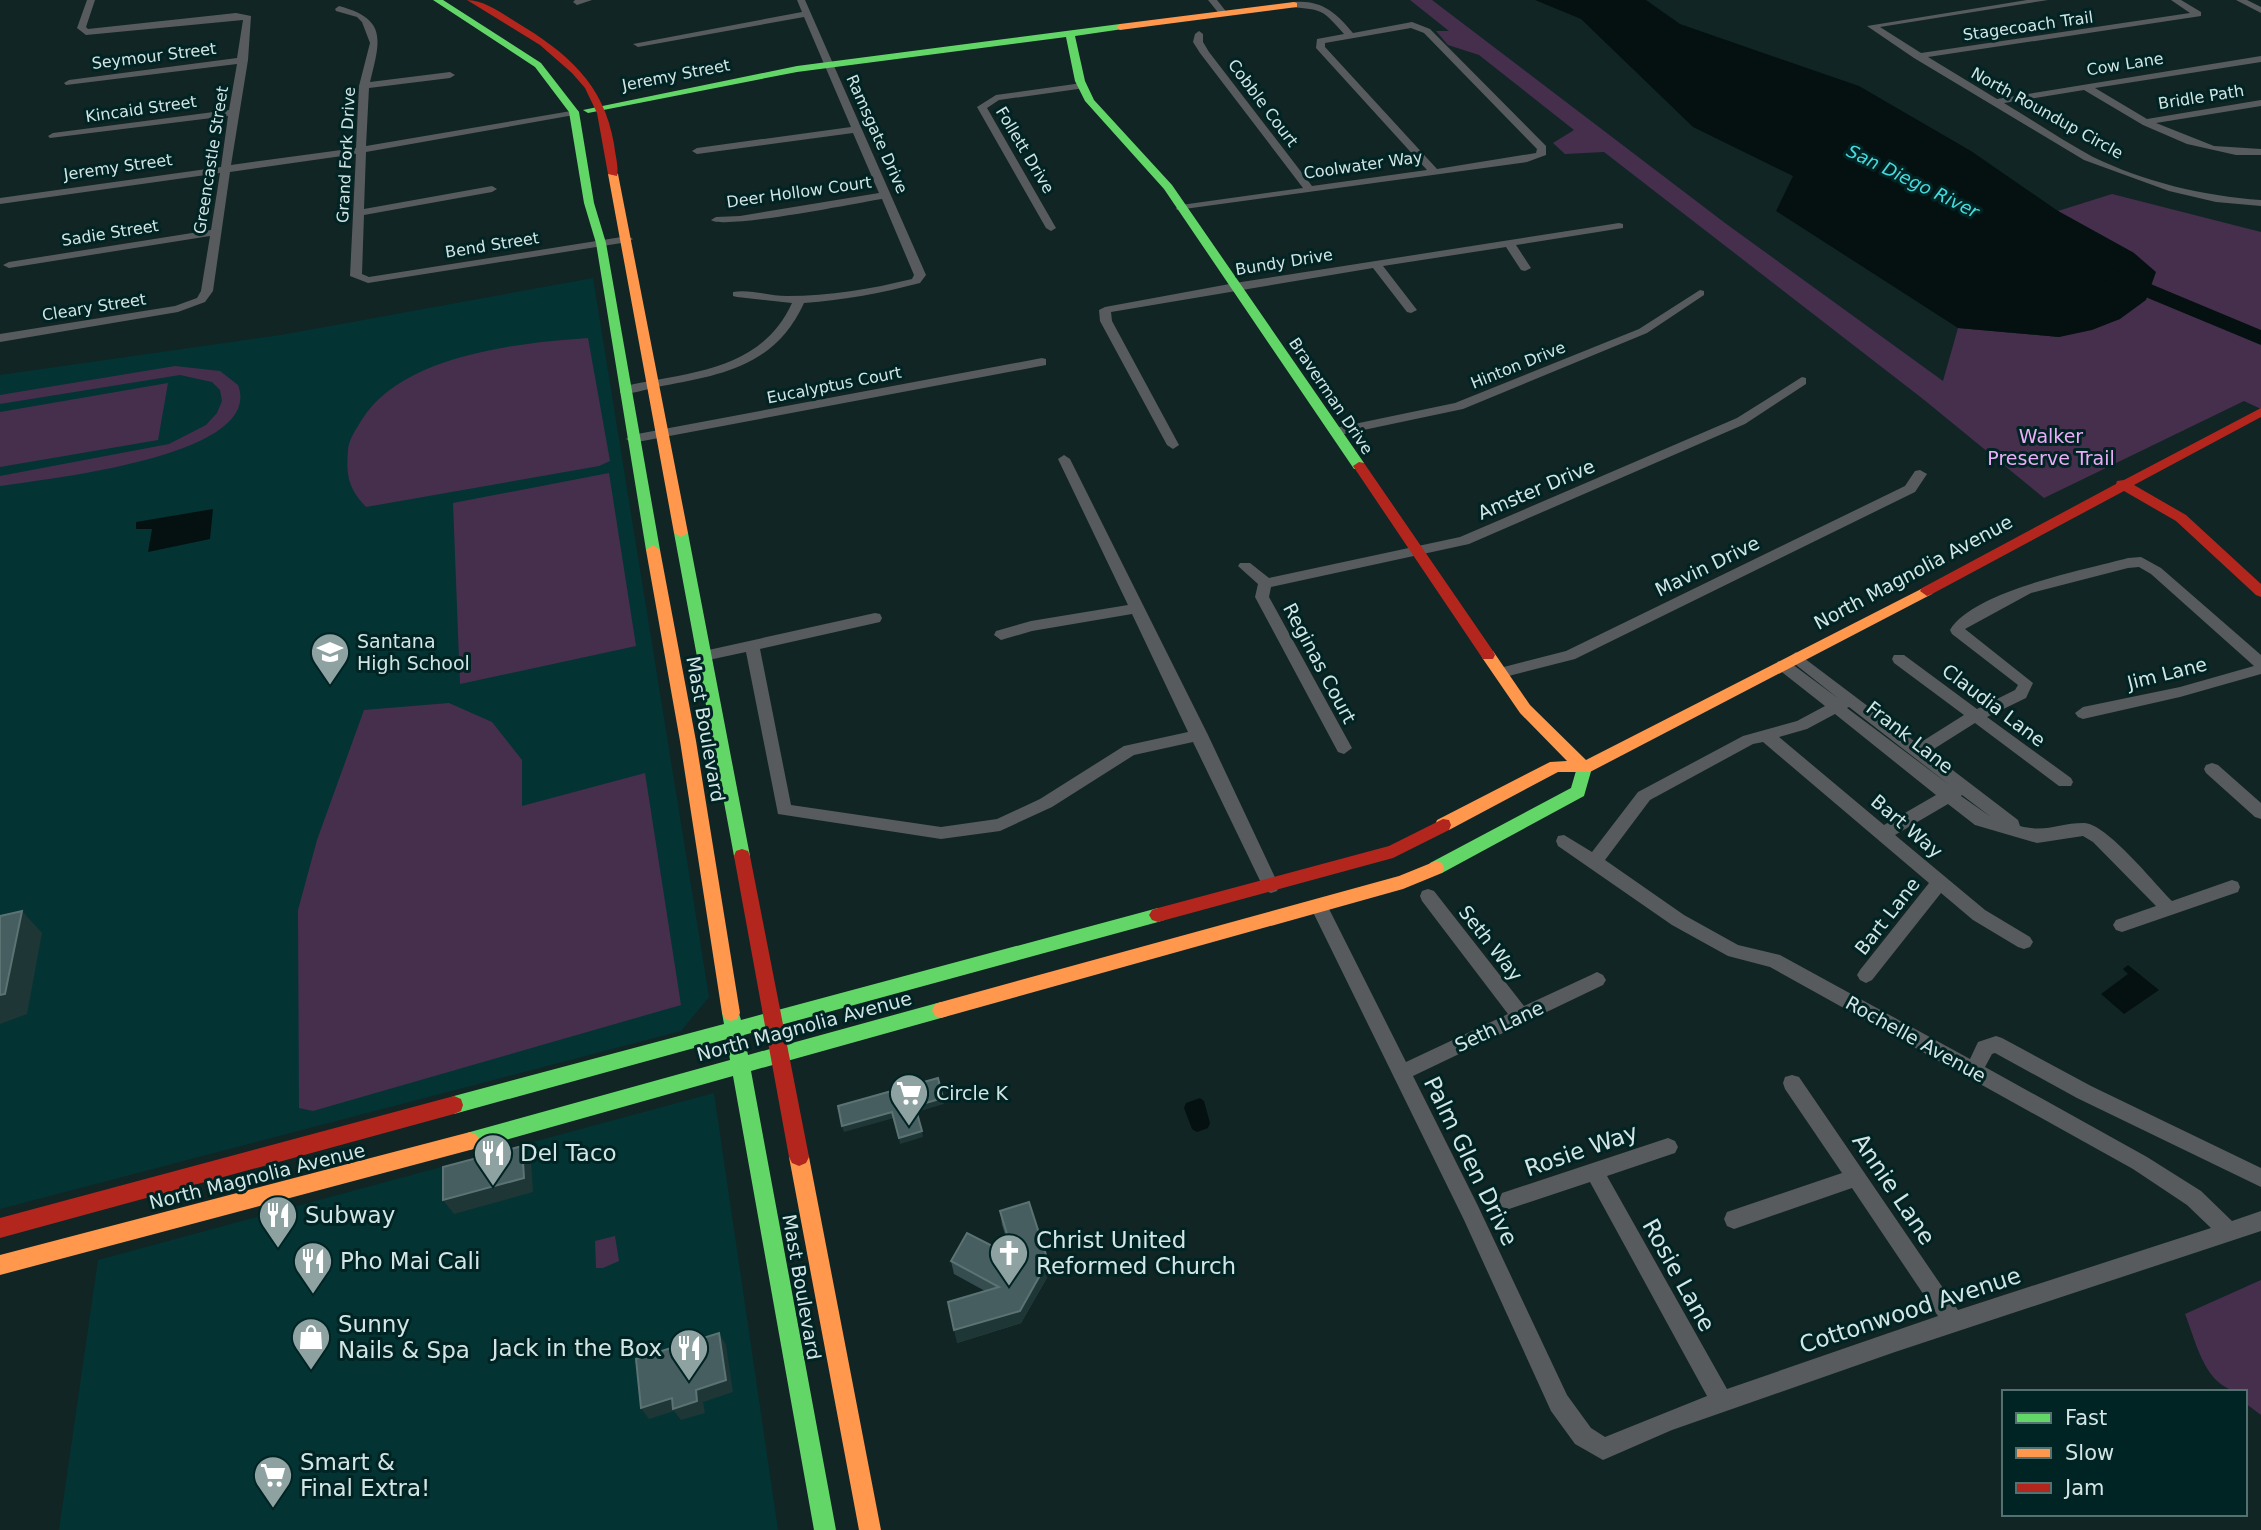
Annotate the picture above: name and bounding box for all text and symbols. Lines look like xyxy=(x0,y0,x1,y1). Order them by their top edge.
street label: Stagecoach Trail xyxy=(1962,7,2094,45)
street label: Seymour Street xyxy=(91,39,217,73)
street label: Cow Lane xyxy=(2085,49,2165,79)
street label: Jeremy Street xyxy=(620,55,732,95)
street label: Cobble Court xyxy=(1224,56,1302,150)
street label: North Roundup Circle xyxy=(1968,63,2126,163)
street label: Ramsgate Drive xyxy=(842,72,912,196)
street label: Bridle Path xyxy=(2157,81,2245,113)
street label: Greencastle Street xyxy=(190,85,232,235)
street label: Grand Fork Drive xyxy=(333,87,359,223)
street label: Kincaid Street xyxy=(84,92,198,126)
street label: Follett Drive xyxy=(992,103,1058,197)
water label: San Diego River xyxy=(1844,140,1984,223)
street label: Coolwater Way xyxy=(1302,147,1424,183)
street label: Jeremy Street xyxy=(62,150,173,184)
street label: Deer Hollow Court xyxy=(725,172,873,212)
street label: Sadie Street xyxy=(60,216,160,250)
street label: Bend Street xyxy=(444,228,540,262)
street label: Bundy Drive xyxy=(1234,245,1334,279)
street label: Cleary Street xyxy=(41,289,147,325)
street label: Braverman Drive xyxy=(1285,334,1377,458)
street label: Hinton Drive xyxy=(1468,337,1568,393)
street label: Eucalyptus Court xyxy=(765,363,903,407)
park label: Walker Preserve Trail xyxy=(1987,425,2115,469)
street label: Amster Drive xyxy=(1474,454,1598,524)
street label: North Magnolia Avenue xyxy=(1810,510,2016,634)
street label: Mavin Drive xyxy=(1651,531,1763,601)
street label: Reginas Court xyxy=(1279,599,1361,727)
place label: Santana High School xyxy=(357,630,470,674)
school or university icon: Santana High School xyxy=(309,631,351,686)
street label: Jim Lane xyxy=(2124,652,2209,694)
street label: Mast Boulevard xyxy=(682,654,730,804)
street label: Claudia Lane xyxy=(1938,659,2050,751)
street label: Frank Lane xyxy=(1862,696,1958,778)
street label: Bart Way xyxy=(1867,790,1947,862)
street label: Bart Lane xyxy=(1850,873,1924,959)
street label: Seth Way xyxy=(1455,901,1527,985)
street label: North Magnolia Avenue xyxy=(694,987,914,1065)
street label: Rochelle Avenue xyxy=(1842,991,1990,1087)
street label: Seth Lane xyxy=(1451,996,1547,1056)
supermarket icon: Circle K xyxy=(888,1072,930,1127)
street label: Palm Glen Drive xyxy=(1419,1072,1523,1250)
place label: Circle K xyxy=(936,1082,1008,1104)
street label: Rosie Way xyxy=(1521,1119,1641,1181)
street label: Annie Lane xyxy=(1847,1129,1941,1249)
restaurant icon: Del Taco xyxy=(472,1132,514,1187)
street label: North Magnolia Avenue xyxy=(147,1138,367,1214)
place label: Del Taco xyxy=(520,1140,617,1166)
restaurant icon: Subway xyxy=(257,1194,299,1249)
place label: Subway xyxy=(305,1202,395,1228)
street label: Mast Boulevard xyxy=(778,1212,826,1362)
street label: Rosie Lane xyxy=(1637,1214,1721,1336)
place label: Christ United Reformed Church xyxy=(1036,1227,1236,1279)
church icon: Christ United Reformed Church xyxy=(988,1232,1030,1287)
restaurant icon: Pho Mai Cali xyxy=(292,1240,334,1295)
place label: Pho Mai Cali xyxy=(340,1248,480,1274)
street label: Cottonwood Avenue xyxy=(1796,1262,2024,1358)
place label: Sunny Nails & Spa xyxy=(338,1311,470,1363)
shop icon: Sunny Nails & Spa xyxy=(290,1316,332,1371)
restaurant icon: Jack in the Box xyxy=(668,1327,710,1382)
place label: Jack in the Box xyxy=(490,1335,662,1361)
legend xyxy=(2002,1390,2247,1516)
text: Fast xyxy=(2065,1406,2107,1430)
text: Slow xyxy=(2065,1441,2114,1465)
place label: Smart & Final Extra! xyxy=(300,1449,430,1501)
supermarket icon: Smart & Final Extra! xyxy=(252,1454,294,1509)
text: Jam xyxy=(2063,1476,2105,1500)

